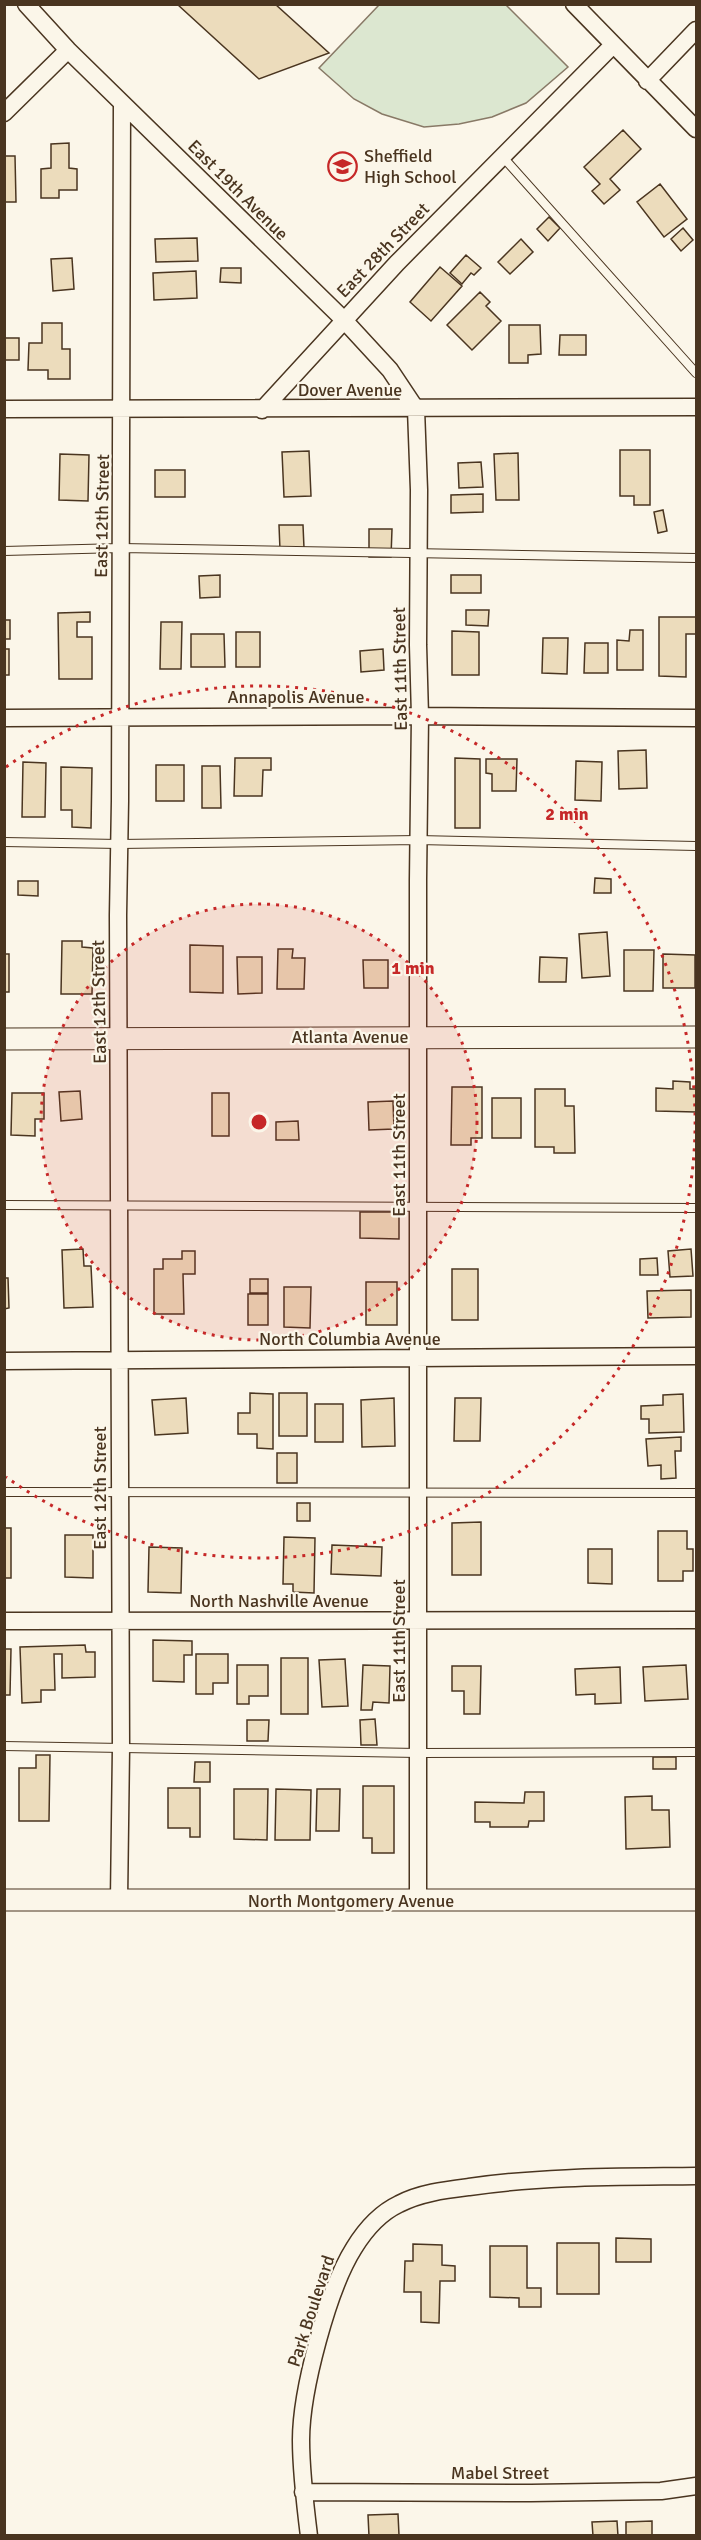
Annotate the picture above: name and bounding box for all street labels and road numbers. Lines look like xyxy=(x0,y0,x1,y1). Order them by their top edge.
street label: East 19th Avenue xyxy=(183,135,293,245)
street label: East 28th Street xyxy=(332,198,434,302)
street label: Dover Avenue xyxy=(298,379,402,401)
street label: East 12th Street xyxy=(90,454,114,578)
street label: East 11th Street xyxy=(388,607,412,731)
street label: Annapolis Avenue xyxy=(228,686,364,708)
street label: East 12th Street xyxy=(87,940,111,1064)
street label: Atlanta Avenue xyxy=(292,1026,408,1048)
street label: East 11th Street xyxy=(388,1093,410,1217)
street label: North Columbia Avenue xyxy=(259,1328,441,1350)
street label: East 12th Street xyxy=(89,1426,111,1550)
street label: East 11th Street xyxy=(388,1579,410,1703)
street label: North Nashville Avenue xyxy=(189,1590,369,1612)
street label: North Montgomery Avenue xyxy=(248,1890,454,1912)
street label: Park Boulevard xyxy=(283,2253,339,2369)
street label: Mabel Street xyxy=(451,2462,549,2484)

